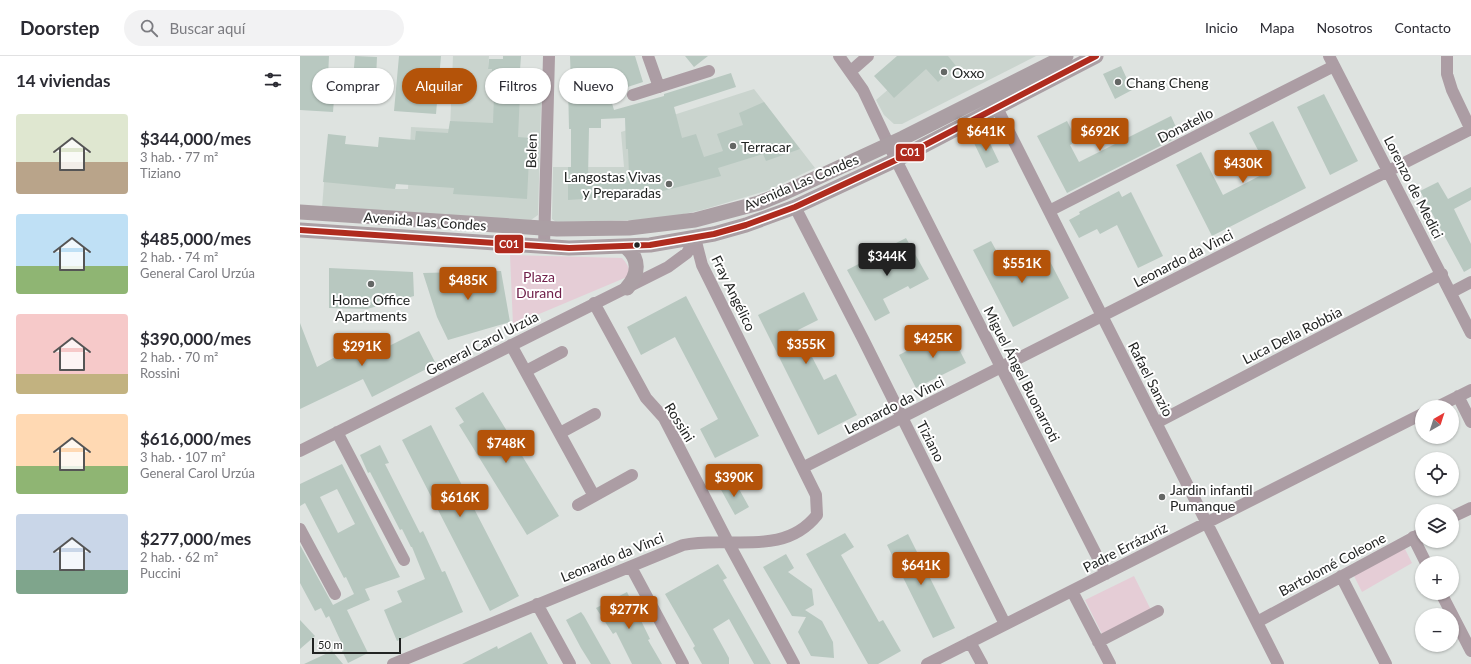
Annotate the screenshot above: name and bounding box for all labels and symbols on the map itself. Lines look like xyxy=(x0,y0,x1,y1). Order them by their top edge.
place label: Oxxo xyxy=(952,64,985,81)
marker: Oxxo xyxy=(939,67,949,77)
place label: Chang Cheng xyxy=(1126,74,1208,91)
marker: Chang Cheng xyxy=(1113,77,1123,87)
street label: Donatello xyxy=(1154,104,1216,146)
pin: $641K xyxy=(958,118,1014,152)
pin: $692K xyxy=(1072,118,1128,152)
street label: Belen xyxy=(522,133,540,169)
street label: Lorenzo de Medici xyxy=(1381,133,1447,241)
place label: Terracar xyxy=(741,138,791,155)
marker: Terracar xyxy=(728,141,738,151)
line badge: C01 xyxy=(895,143,925,162)
text: C01 xyxy=(900,145,920,158)
street label: Avenida Las Condes xyxy=(741,150,861,214)
pin: $430K xyxy=(1215,150,1271,184)
place label: Langostas Vivas y Preparadas xyxy=(564,168,661,201)
marker: Langostas Vivas y Preparadas xyxy=(664,179,674,189)
street label: Avenida Las Condes xyxy=(363,208,487,234)
street label: Leonardo da Vinci xyxy=(1130,226,1236,290)
line badge: C01 xyxy=(494,234,524,254)
text: C01 xyxy=(499,237,519,250)
unlabelled marker xyxy=(632,240,642,250)
pin: $344K xyxy=(859,243,915,277)
pin: $551K xyxy=(994,250,1050,284)
street label: Fray Angélico xyxy=(708,252,760,334)
pin: $485K xyxy=(440,267,496,301)
park label: Plaza Durand xyxy=(516,268,562,301)
marker: Home Office Apartments xyxy=(366,279,376,289)
place label: Home Office Apartments xyxy=(332,291,410,324)
street label: Miguel Ángel Buonarroti xyxy=(980,303,1064,445)
street label: Luca Della Robbia xyxy=(1240,303,1345,367)
street label: General Carol Urzúa xyxy=(423,307,541,379)
pin: $425K xyxy=(905,325,961,359)
pin: $355K xyxy=(778,331,834,365)
pin: $291K xyxy=(334,333,390,367)
street label: Rafael Sanzio xyxy=(1125,339,1177,419)
street label: Leonardo da Vinci xyxy=(841,373,947,437)
street label: Rossini xyxy=(661,399,699,445)
north arrow xyxy=(1415,400,1459,444)
street label: Tiziano xyxy=(913,418,949,465)
pin: $748K xyxy=(478,430,534,464)
pin: $390K xyxy=(706,464,762,498)
place label: Jardin infantil Pumanque xyxy=(1170,481,1253,514)
pin: $616K xyxy=(432,484,488,518)
marker: Jardin infantil Pumanque xyxy=(1157,492,1167,502)
street label: Padre Errázuriz xyxy=(1080,518,1170,576)
street label: Leonardo da Vinci xyxy=(558,529,666,585)
street label: Bartolomé Coleone xyxy=(1276,529,1388,599)
pin: $641K xyxy=(893,552,949,586)
pin: $277K xyxy=(601,596,657,630)
scale bar xyxy=(312,636,401,655)

